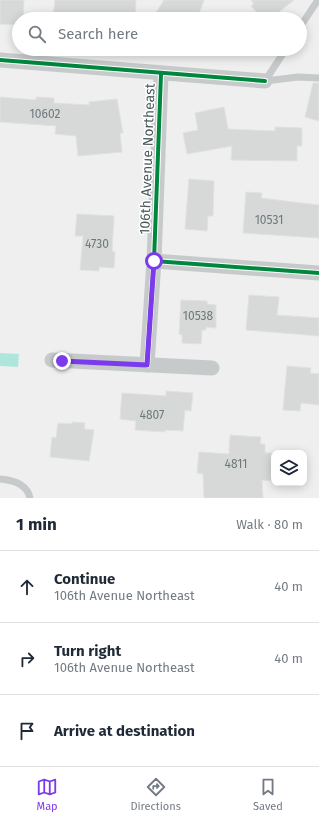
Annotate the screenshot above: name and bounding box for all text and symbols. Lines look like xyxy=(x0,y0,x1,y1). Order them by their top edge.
search box xyxy=(12,12,307,56)
icon: search xyxy=(26,23,48,45)
text: Search here xyxy=(58,25,138,43)
street label: 106th Avenue Northeast xyxy=(136,82,159,235)
house number: 10602 xyxy=(30,107,60,121)
house number: 10531 xyxy=(255,213,283,227)
house number: 4730 xyxy=(85,237,109,251)
route start xyxy=(145,252,163,270)
house number: 10538 xyxy=(183,309,214,323)
route end xyxy=(53,352,71,370)
house number: 4807 xyxy=(140,408,164,422)
map controls xyxy=(271,450,307,486)
button: layers xyxy=(271,450,307,486)
house number: 4811 xyxy=(225,457,247,471)
text: 1 min xyxy=(16,514,57,535)
text: Walk · 80 m xyxy=(236,517,303,532)
text: Continue xyxy=(54,570,115,588)
icon: ahead xyxy=(16,576,38,598)
text: 40 m xyxy=(274,579,303,594)
text: 106th Avenue Northeast xyxy=(54,588,195,603)
text: Turn right xyxy=(54,642,121,660)
icon: right xyxy=(16,648,38,670)
text: 40 m xyxy=(274,651,303,666)
text: 106th Avenue Northeast xyxy=(54,660,195,675)
icon: arrive xyxy=(16,720,38,742)
text: Arrive at destination xyxy=(54,722,195,740)
tab: Map xyxy=(36,776,58,813)
tab: Directions xyxy=(130,776,181,813)
tab: Saved xyxy=(253,776,283,813)

